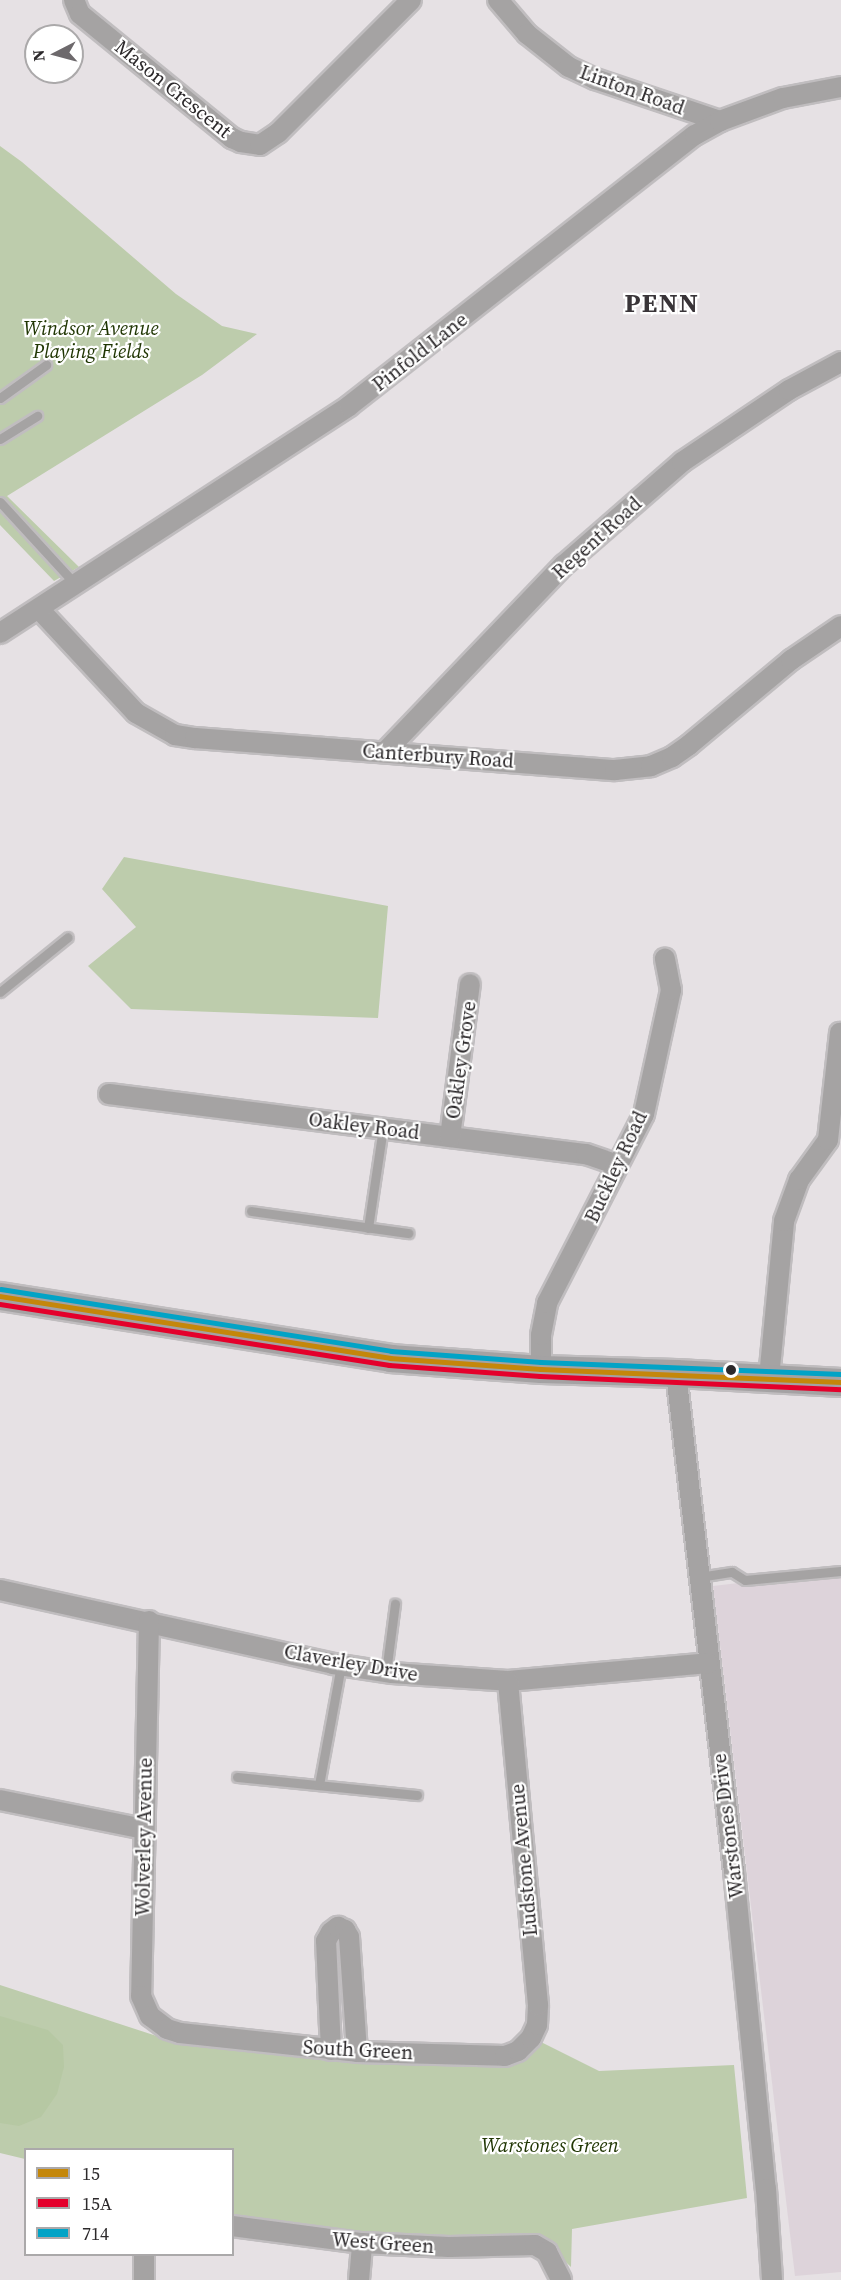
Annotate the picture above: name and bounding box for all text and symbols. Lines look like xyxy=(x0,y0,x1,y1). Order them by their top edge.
north arrow xyxy=(24,24,84,84)
street label: Mason Crescent xyxy=(110,35,236,143)
text: N xyxy=(27,49,50,63)
street label: Linton Road xyxy=(576,60,688,120)
district label: PENN xyxy=(625,288,699,320)
street label: Pinfold Lane xyxy=(368,307,472,397)
park label: Windsor Avenue Playing Fields xyxy=(23,316,159,363)
street label: Regent Road xyxy=(547,492,647,584)
street label: Canterbury Road xyxy=(362,739,514,773)
street label: Oakley Grove xyxy=(441,999,481,1121)
street label: Oakley Road xyxy=(307,1107,421,1145)
street label: Buckley Road xyxy=(580,1107,652,1227)
unlabelled marker xyxy=(725,1364,737,1376)
street label: Claverley Drive xyxy=(282,1639,420,1687)
street label: Warstones Drive xyxy=(707,1752,749,1900)
street label: Wolverley Avenue xyxy=(131,1757,157,1917)
street label: Ludstone Avenue xyxy=(505,1783,543,1937)
street label: South Green xyxy=(302,2035,414,2065)
park label: Warstones Green xyxy=(481,2133,619,2157)
legend xyxy=(24,2148,234,2256)
text: 15 xyxy=(82,2161,100,2186)
text: 15A xyxy=(82,2191,112,2216)
text: 714 xyxy=(82,2221,109,2246)
street label: West Green xyxy=(331,2227,435,2259)

